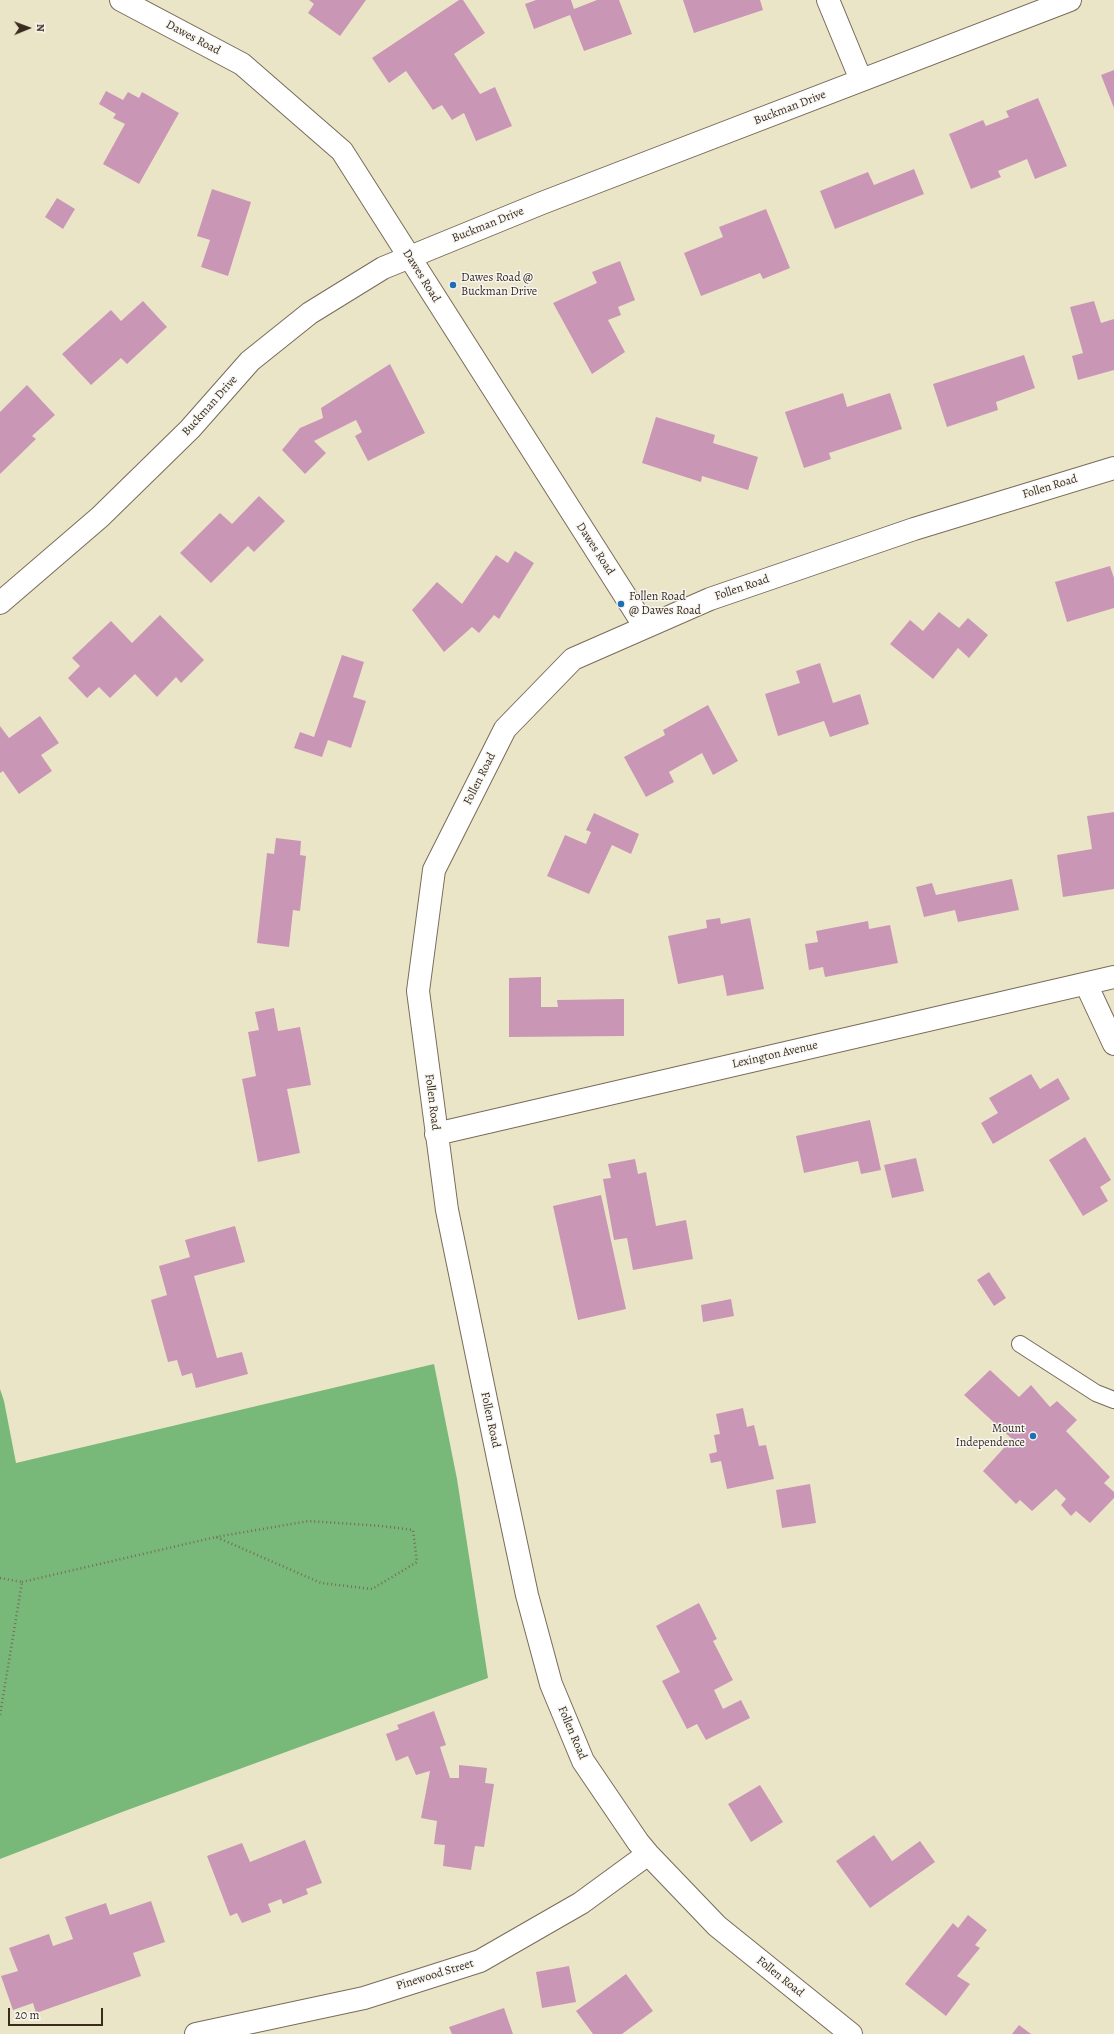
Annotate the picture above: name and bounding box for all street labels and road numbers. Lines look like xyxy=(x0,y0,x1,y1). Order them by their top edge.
street label: Dawes Road xyxy=(163,18,223,58)
street label: Buckman Drive xyxy=(752,88,828,128)
street label: Buckman Drive xyxy=(450,204,526,246)
street label: Dawes Road xyxy=(399,247,443,305)
street label: Buckman Drive xyxy=(179,373,241,439)
street label: Follen Road xyxy=(1021,472,1079,502)
street label: Dawes Road xyxy=(573,520,617,578)
street label: Follen Road xyxy=(713,572,771,604)
street label: Follen Road xyxy=(461,750,499,808)
street label: Lexington Avenue xyxy=(731,1038,819,1072)
street label: Follen Road xyxy=(421,1073,443,1131)
street label: Follen Road xyxy=(477,1391,503,1449)
street label: Follen Road xyxy=(554,1704,590,1762)
street label: Follen Road xyxy=(753,1954,807,2000)
street label: Pinewood Street xyxy=(394,1956,476,1994)

